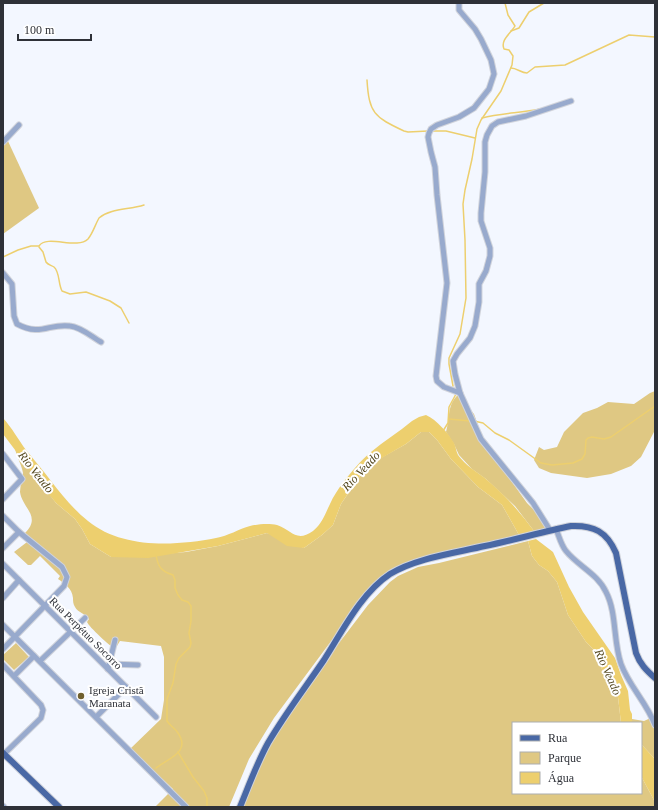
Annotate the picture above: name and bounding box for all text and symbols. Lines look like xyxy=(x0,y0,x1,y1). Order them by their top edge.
scale bar xyxy=(18,16,91,42)
text: 100 m xyxy=(24,23,55,37)
water label: Rio Veado xyxy=(15,448,57,496)
water label: Rio Veado xyxy=(338,448,383,494)
street label: Rua Perpétuo Socorro xyxy=(47,594,125,672)
water label: Rio Veado xyxy=(591,646,624,697)
place label: Igreja Cristã Maranata xyxy=(89,684,144,709)
marker: Igreja Cristã Maranata xyxy=(76,691,86,701)
legend xyxy=(512,722,642,794)
text: Rua xyxy=(548,731,568,745)
text: Parque xyxy=(548,751,581,765)
text: Água xyxy=(548,771,575,785)

